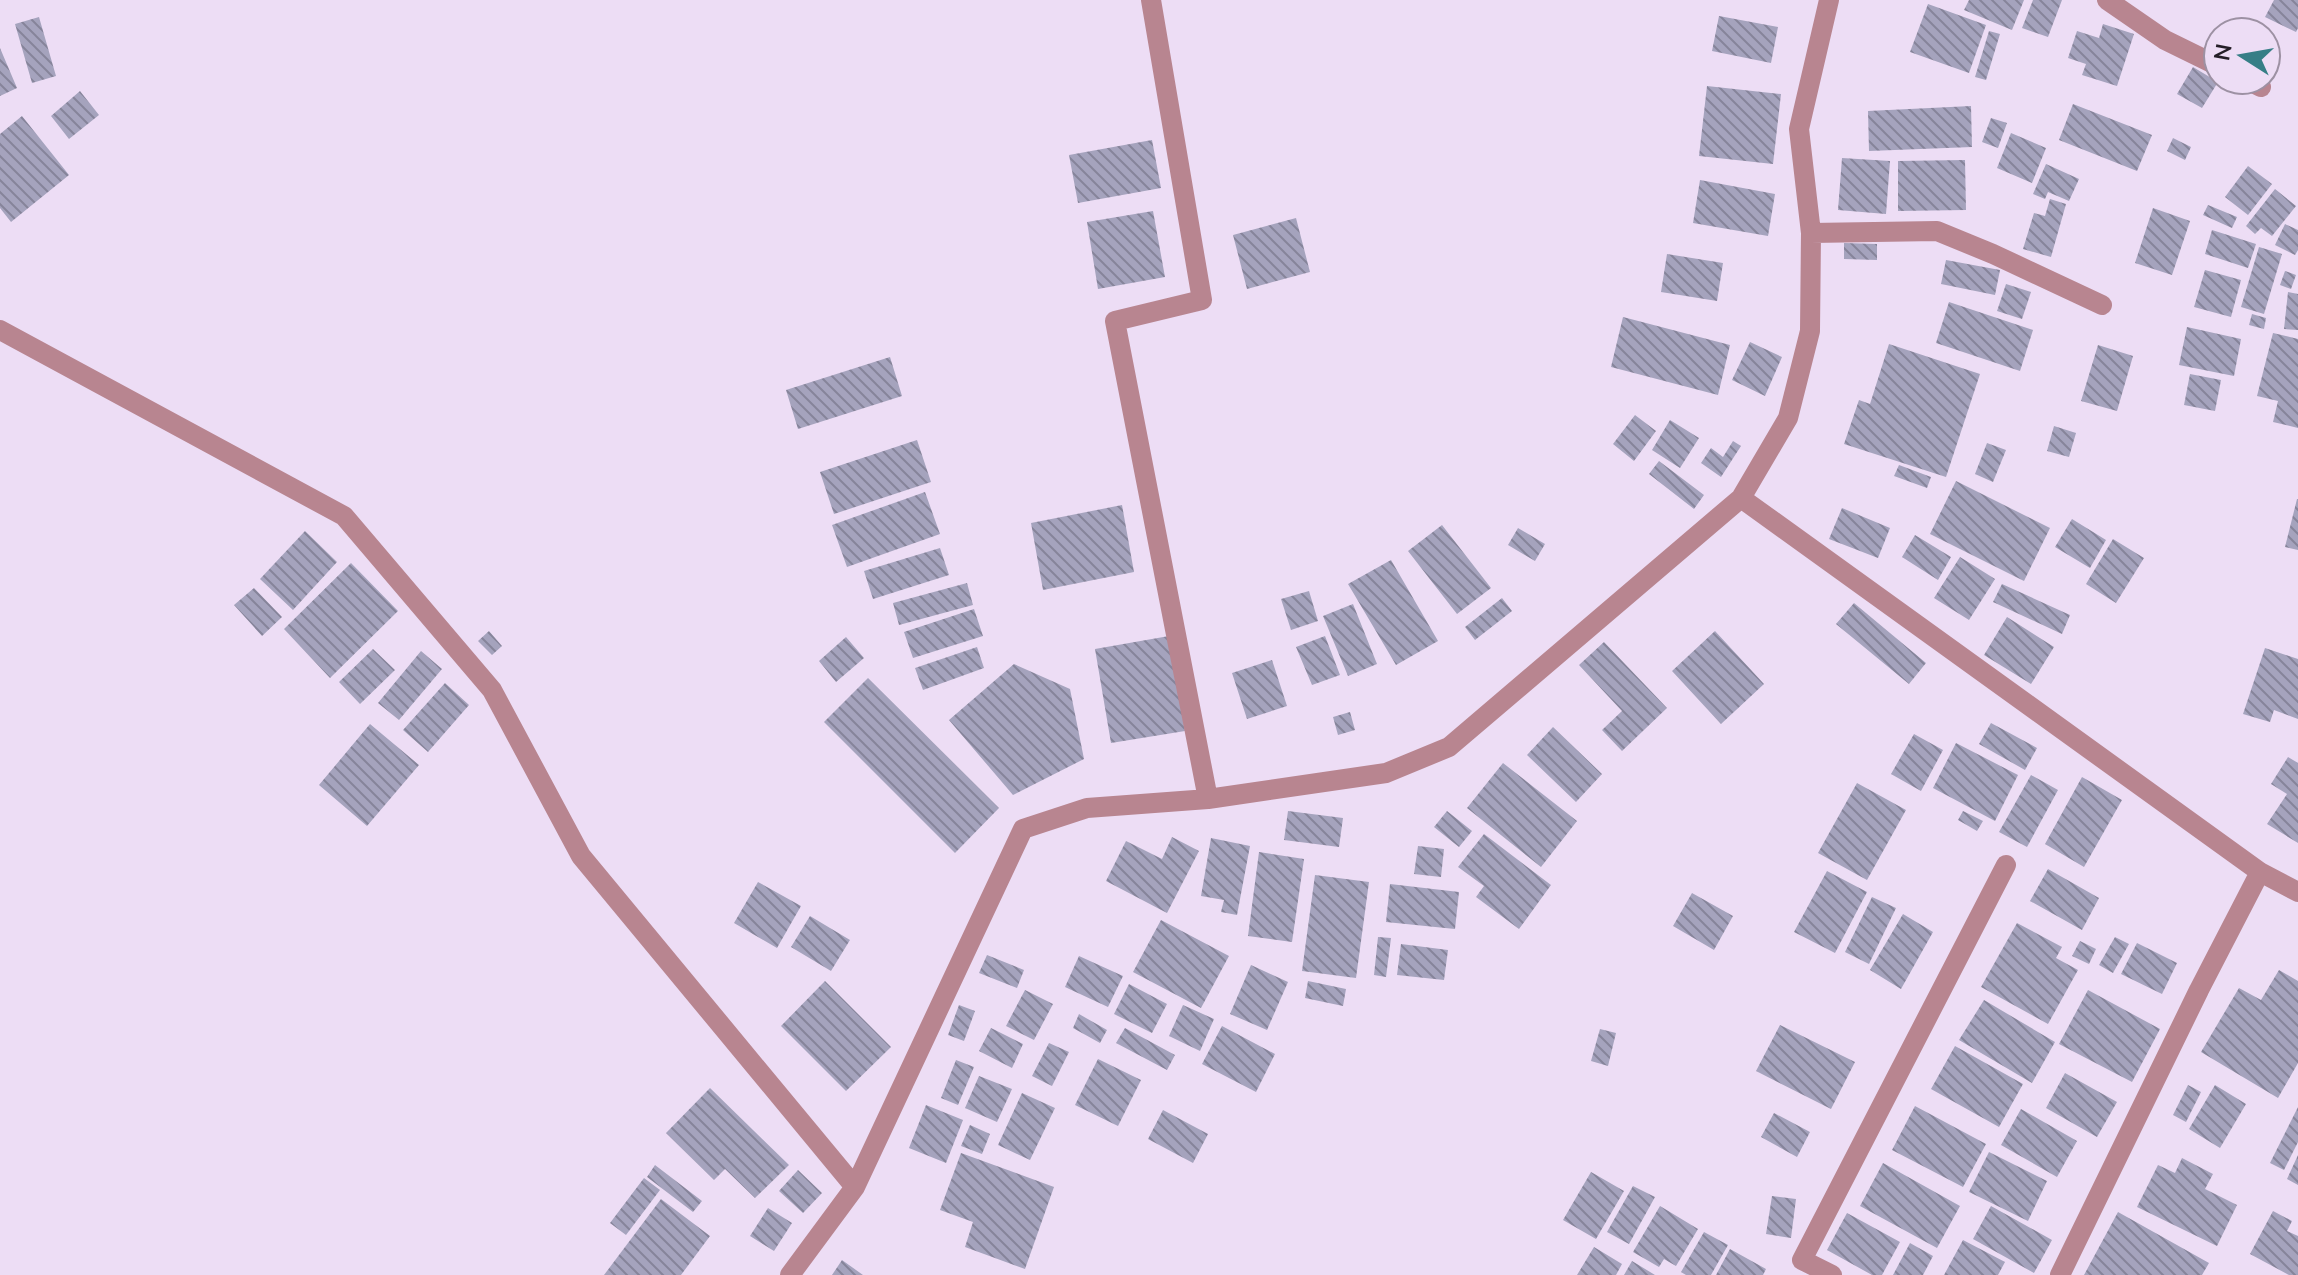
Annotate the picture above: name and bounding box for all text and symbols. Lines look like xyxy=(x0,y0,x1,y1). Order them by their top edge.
north arrow xyxy=(2202,16,2282,96)
text: N xyxy=(2207,41,2240,63)

